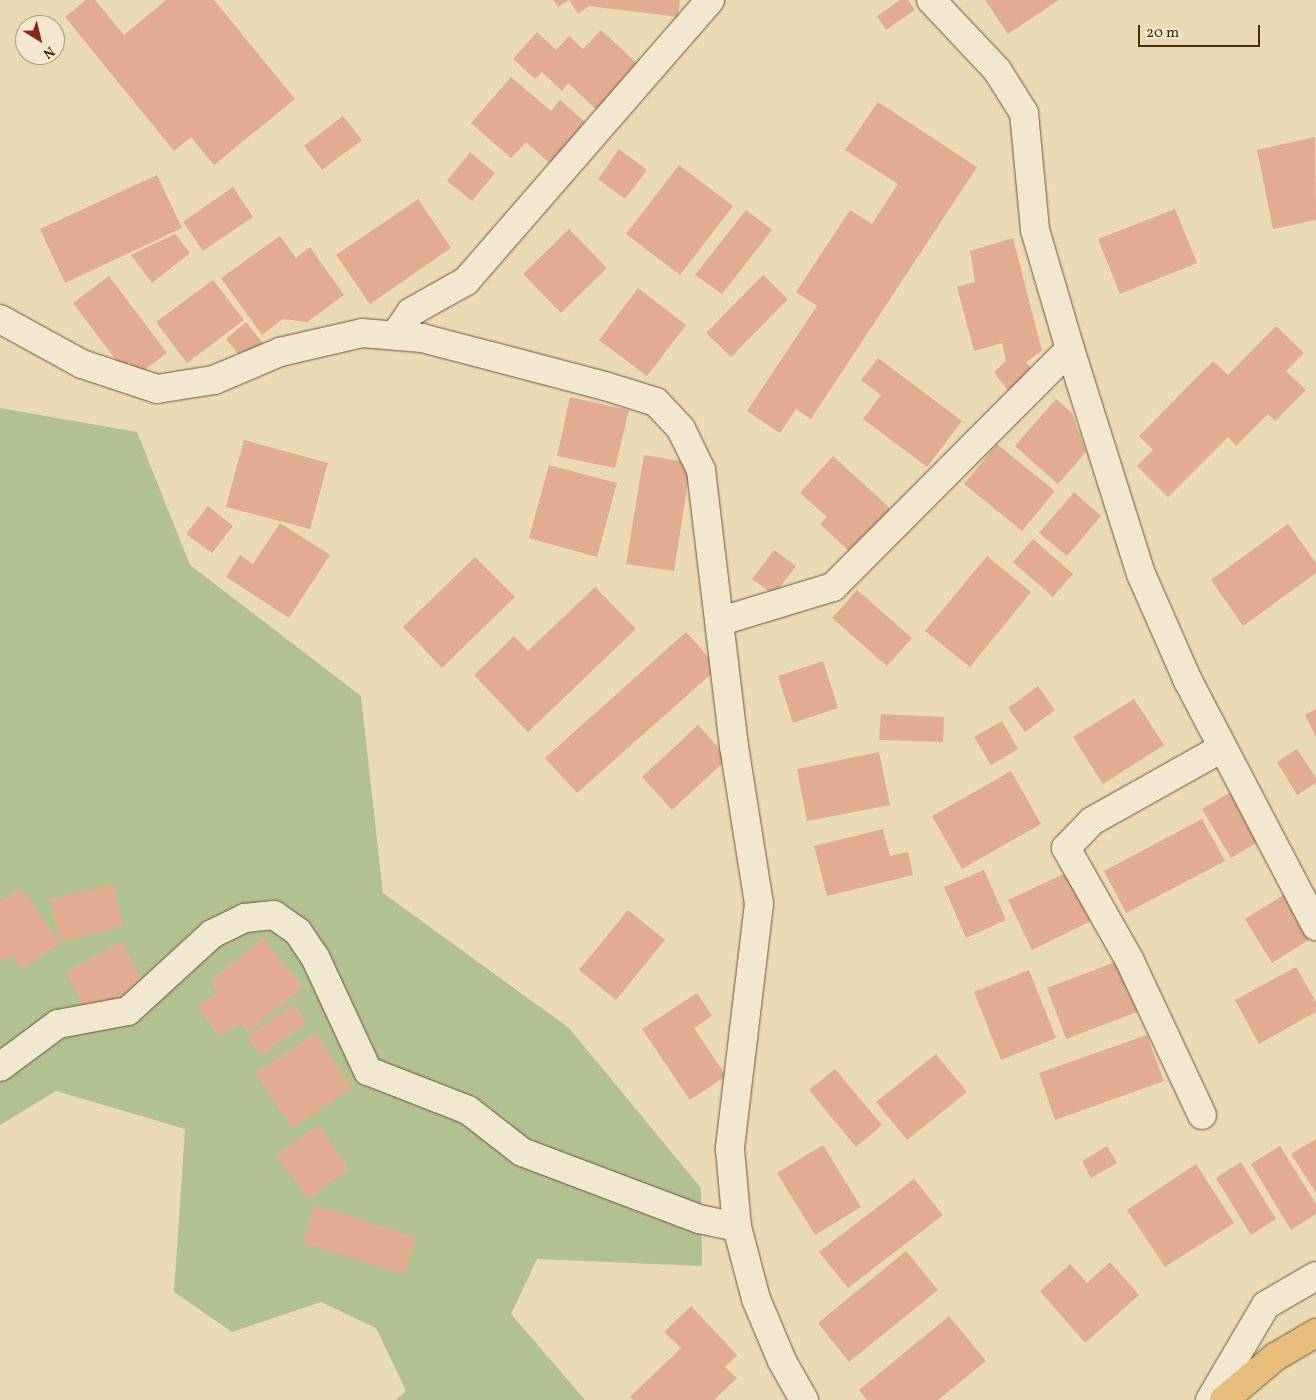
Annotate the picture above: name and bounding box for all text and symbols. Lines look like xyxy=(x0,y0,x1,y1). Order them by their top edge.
north arrow xyxy=(15,15,65,65)
scale bar xyxy=(1141,15,1264,47)
text: 20 m xyxy=(1146,23,1179,44)
text: N xyxy=(39,41,58,62)

